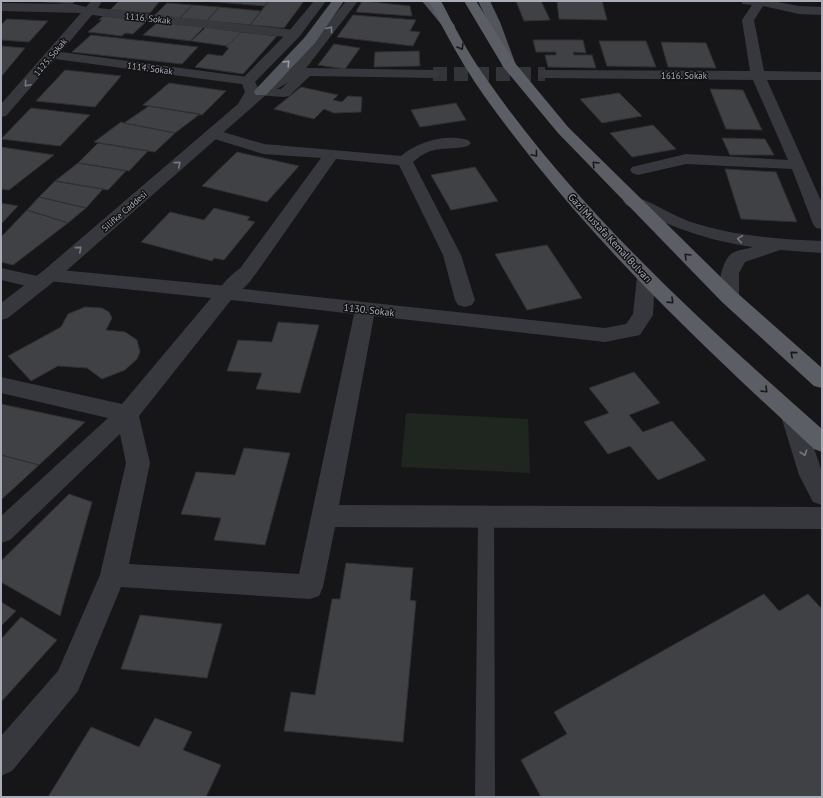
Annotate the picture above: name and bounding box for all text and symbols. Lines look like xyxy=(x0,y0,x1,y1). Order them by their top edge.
street label: 1116. Sokak xyxy=(125,10,172,26)
one-way arrow xyxy=(325,26,332,33)
street label: 1125. Sokak xyxy=(31,35,69,78)
one-way arrow xyxy=(457,43,464,50)
street label: 1114. Sokak xyxy=(126,59,174,77)
one-way arrow xyxy=(283,60,290,68)
street label: 1616. Sokak xyxy=(661,70,708,81)
one-way arrow xyxy=(24,79,32,87)
one-way arrow xyxy=(531,149,538,156)
one-way arrow xyxy=(593,161,600,169)
one-way arrow xyxy=(173,162,180,169)
street label: Silifke Caddesi xyxy=(99,188,149,234)
street label: Gazi Mustafa Kemal Bulvarı xyxy=(565,191,655,285)
one-way arrow xyxy=(737,235,743,244)
one-way arrow xyxy=(75,247,82,254)
one-way arrow xyxy=(684,253,692,261)
one-way arrow xyxy=(666,296,674,304)
street label: 1130. Sokak xyxy=(343,301,395,319)
one-way arrow xyxy=(790,351,797,358)
one-way arrow xyxy=(760,386,768,393)
one-way arrow xyxy=(799,449,808,456)

